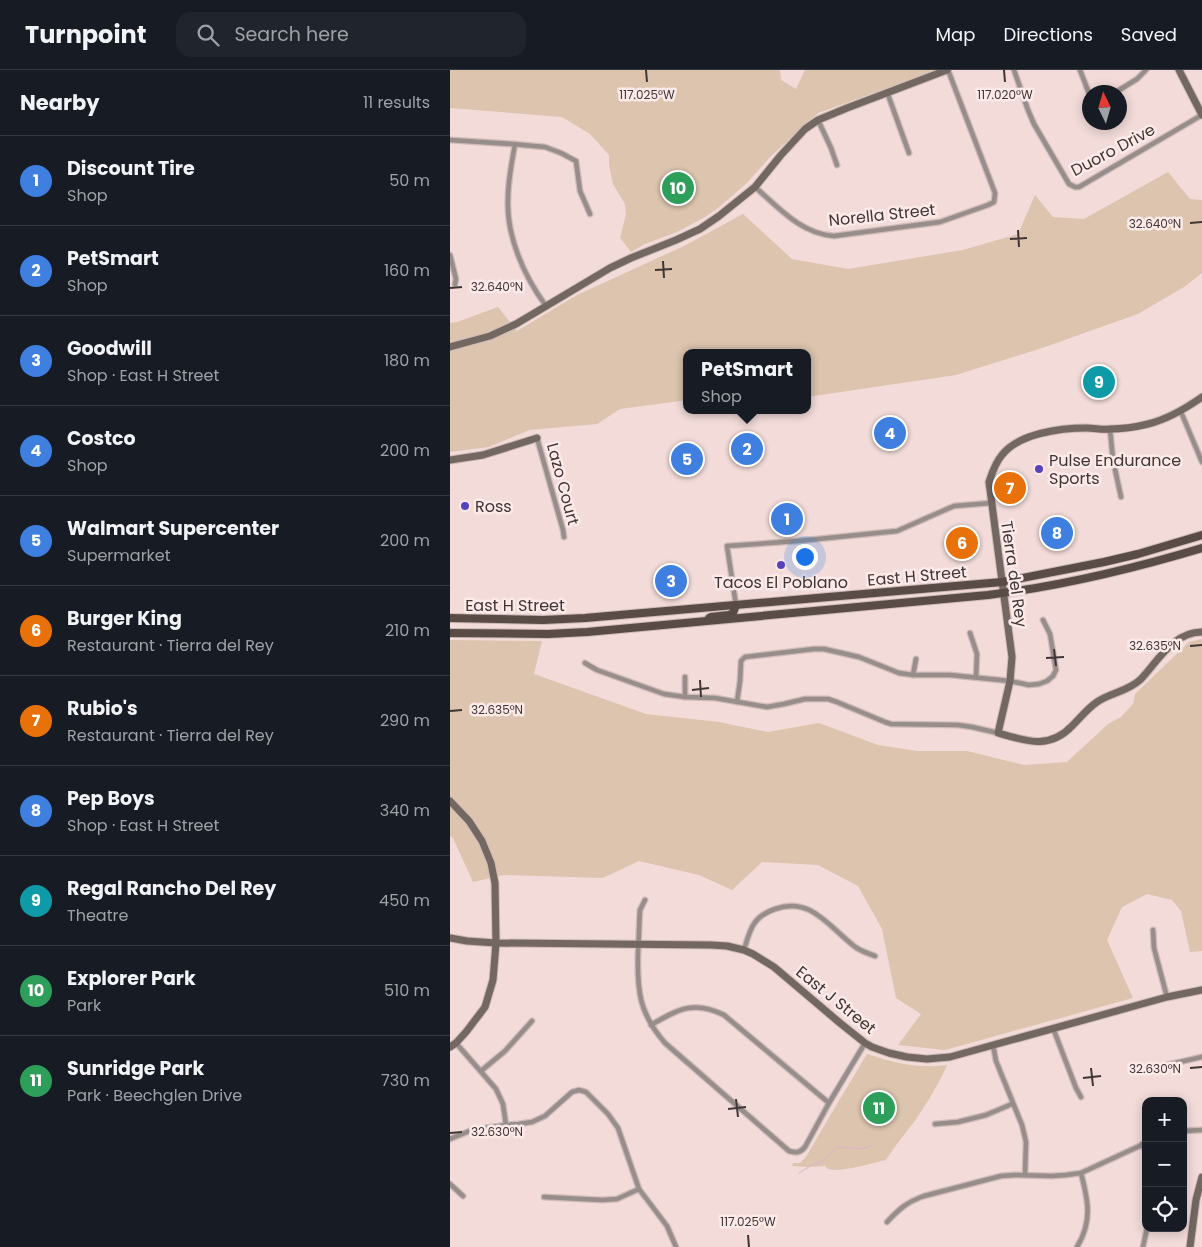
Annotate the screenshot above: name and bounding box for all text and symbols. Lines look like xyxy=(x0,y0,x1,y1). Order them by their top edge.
search box xyxy=(176,12,526,57)
text: Turnpoint xyxy=(25,18,146,51)
icon: search xyxy=(194,21,222,49)
text: Search here xyxy=(234,21,349,48)
text: Map xyxy=(936,22,975,47)
text: Directions xyxy=(1003,22,1093,47)
text: Saved xyxy=(1121,22,1177,47)
north arrow xyxy=(1082,85,1127,130)
text: 117.025°W xyxy=(619,86,675,103)
text: 117.020°W xyxy=(977,86,1033,103)
text: Nearby xyxy=(20,88,100,117)
text: 11 results xyxy=(363,91,430,114)
street label: Duoro Drive xyxy=(1067,118,1159,182)
text: Discount Tire xyxy=(67,155,195,182)
text: 1 xyxy=(33,169,39,192)
text: 50 m xyxy=(389,169,430,192)
pin: 10 xyxy=(662,169,694,207)
text: Shop xyxy=(67,184,108,207)
street label: Norella Street xyxy=(827,198,937,232)
text: 32.640°N xyxy=(1129,215,1181,232)
text: PetSmart xyxy=(67,245,159,272)
text: 2 xyxy=(31,259,41,282)
text: 160 m xyxy=(384,259,430,282)
text: Shop xyxy=(67,274,108,297)
text: 32.640°N xyxy=(471,278,523,295)
text: Goodwill xyxy=(67,335,152,362)
text: 3 xyxy=(31,349,41,372)
text: 180 m xyxy=(384,349,430,372)
popup xyxy=(683,349,811,414)
text: PetSmart xyxy=(701,356,793,383)
pin: 9 xyxy=(1083,363,1115,401)
text: Shop · East H Street xyxy=(67,364,219,387)
text: Shop xyxy=(701,385,742,408)
pin: 4 xyxy=(874,414,906,452)
text: Costco xyxy=(67,425,136,452)
pin: 2 xyxy=(731,430,763,468)
text: 4 xyxy=(31,439,41,462)
text: 200 m xyxy=(380,439,430,462)
street label: Lazo Court xyxy=(541,440,585,528)
pin: 5 xyxy=(671,440,703,478)
place label: Pulse Endurance Sports xyxy=(1049,449,1181,490)
text: Shop xyxy=(67,454,108,477)
marker: Pulse Endurance Sports xyxy=(1033,463,1045,475)
pin: 7 xyxy=(994,469,1026,507)
place label: Ross xyxy=(475,495,512,518)
marker: Ross xyxy=(459,500,471,512)
pin: 1 xyxy=(771,500,803,538)
pin: 8 xyxy=(1041,514,1073,552)
text: Walmart Supercenter xyxy=(67,515,279,542)
street label: Tierra del Rey xyxy=(995,519,1033,629)
pin: 6 xyxy=(946,524,978,562)
text: 5 xyxy=(31,529,41,552)
text: 200 m xyxy=(380,529,430,552)
text: Supermarket xyxy=(67,544,171,567)
your location xyxy=(792,544,818,570)
marker: Tacos El Poblano xyxy=(775,559,787,571)
street label: East H Street xyxy=(866,560,968,592)
pin: 3 xyxy=(655,562,687,600)
place label: Tacos El Poblano xyxy=(714,571,848,594)
street label: East H Street xyxy=(465,594,565,617)
text: Burger King xyxy=(67,605,182,632)
text: 6 xyxy=(31,619,41,642)
text: 210 m xyxy=(385,619,430,642)
text: Restaurant · Tierra del Rey xyxy=(67,634,274,657)
text: 32.635°N xyxy=(1129,637,1181,654)
text: Rubio's xyxy=(67,695,138,722)
text: 32.635°N xyxy=(471,701,523,718)
text: 7 xyxy=(32,709,40,732)
text: 290 m xyxy=(380,709,430,732)
text: Restaurant · Tierra del Rey xyxy=(67,724,274,747)
text: Pep Boys xyxy=(67,785,155,812)
text: 8 xyxy=(31,799,41,822)
text: 340 m xyxy=(380,799,430,822)
text: Shop · East H Street xyxy=(67,814,219,837)
text: Regal Rancho Del Rey xyxy=(67,875,276,902)
text: 9 xyxy=(31,889,41,912)
text: 450 m xyxy=(379,889,430,912)
text: Theatre xyxy=(67,904,128,927)
street label: East J Street xyxy=(791,961,881,1040)
text: Explorer Park xyxy=(67,965,196,992)
text: 10 xyxy=(28,979,44,1002)
text: 510 m xyxy=(384,979,430,1002)
text: Park xyxy=(67,994,101,1017)
text: Sunridge Park xyxy=(67,1055,204,1082)
text: 32.630°N xyxy=(1129,1060,1181,1077)
text: 11 xyxy=(30,1069,42,1092)
text: 730 m xyxy=(381,1069,430,1092)
text: Park · Beechglen Drive xyxy=(67,1084,242,1107)
pin: 11 xyxy=(863,1089,895,1127)
map controls xyxy=(1142,1097,1187,1232)
button: + xyxy=(1142,1097,1187,1142)
text: 32.630°N xyxy=(471,1123,523,1140)
button: − xyxy=(1142,1142,1187,1187)
button: locate xyxy=(1142,1187,1187,1232)
text: 117.025°W xyxy=(720,1213,776,1230)

